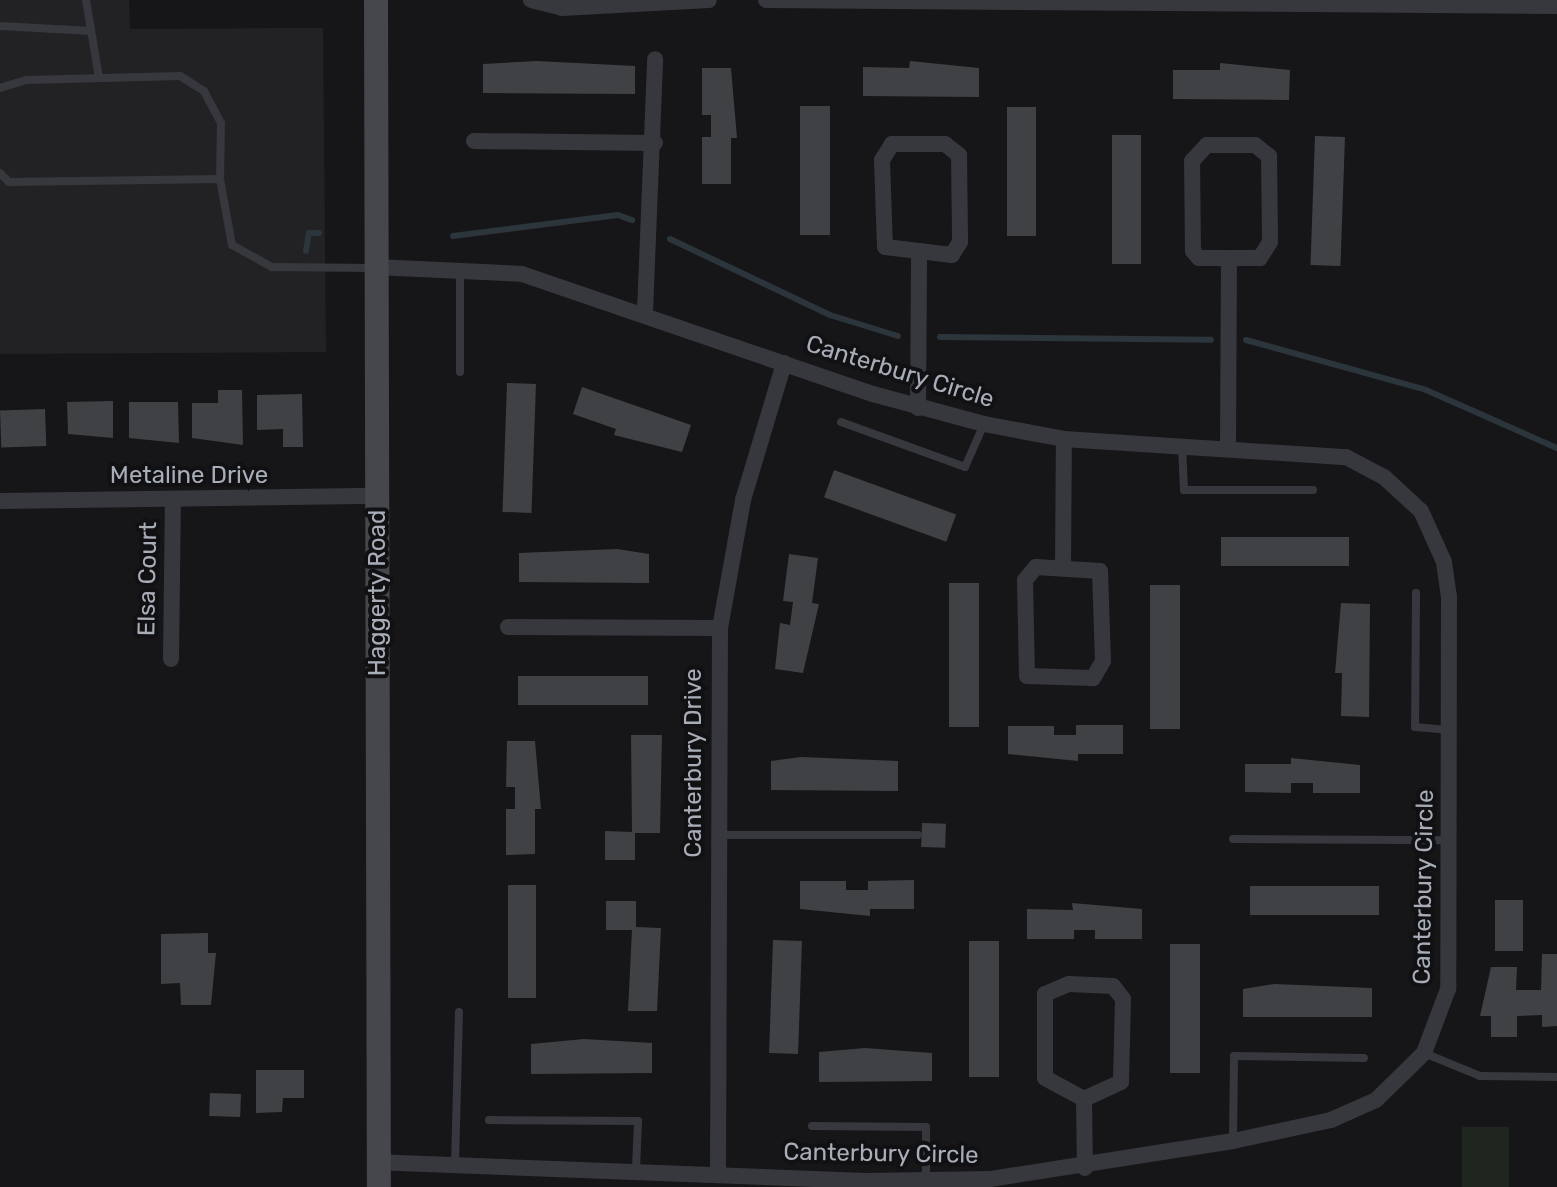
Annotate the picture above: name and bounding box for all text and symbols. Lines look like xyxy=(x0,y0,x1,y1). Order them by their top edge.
street label: Canterbury Circle xyxy=(802,330,998,414)
street label: Metaline Drive xyxy=(110,462,268,490)
street label: Haggerty Road xyxy=(364,510,392,676)
street label: Elsa Court xyxy=(133,522,163,636)
street label: Canterbury Drive xyxy=(680,668,708,858)
street label: Canterbury Circle xyxy=(1408,789,1440,985)
street label: Canterbury Circle xyxy=(783,1138,979,1170)

